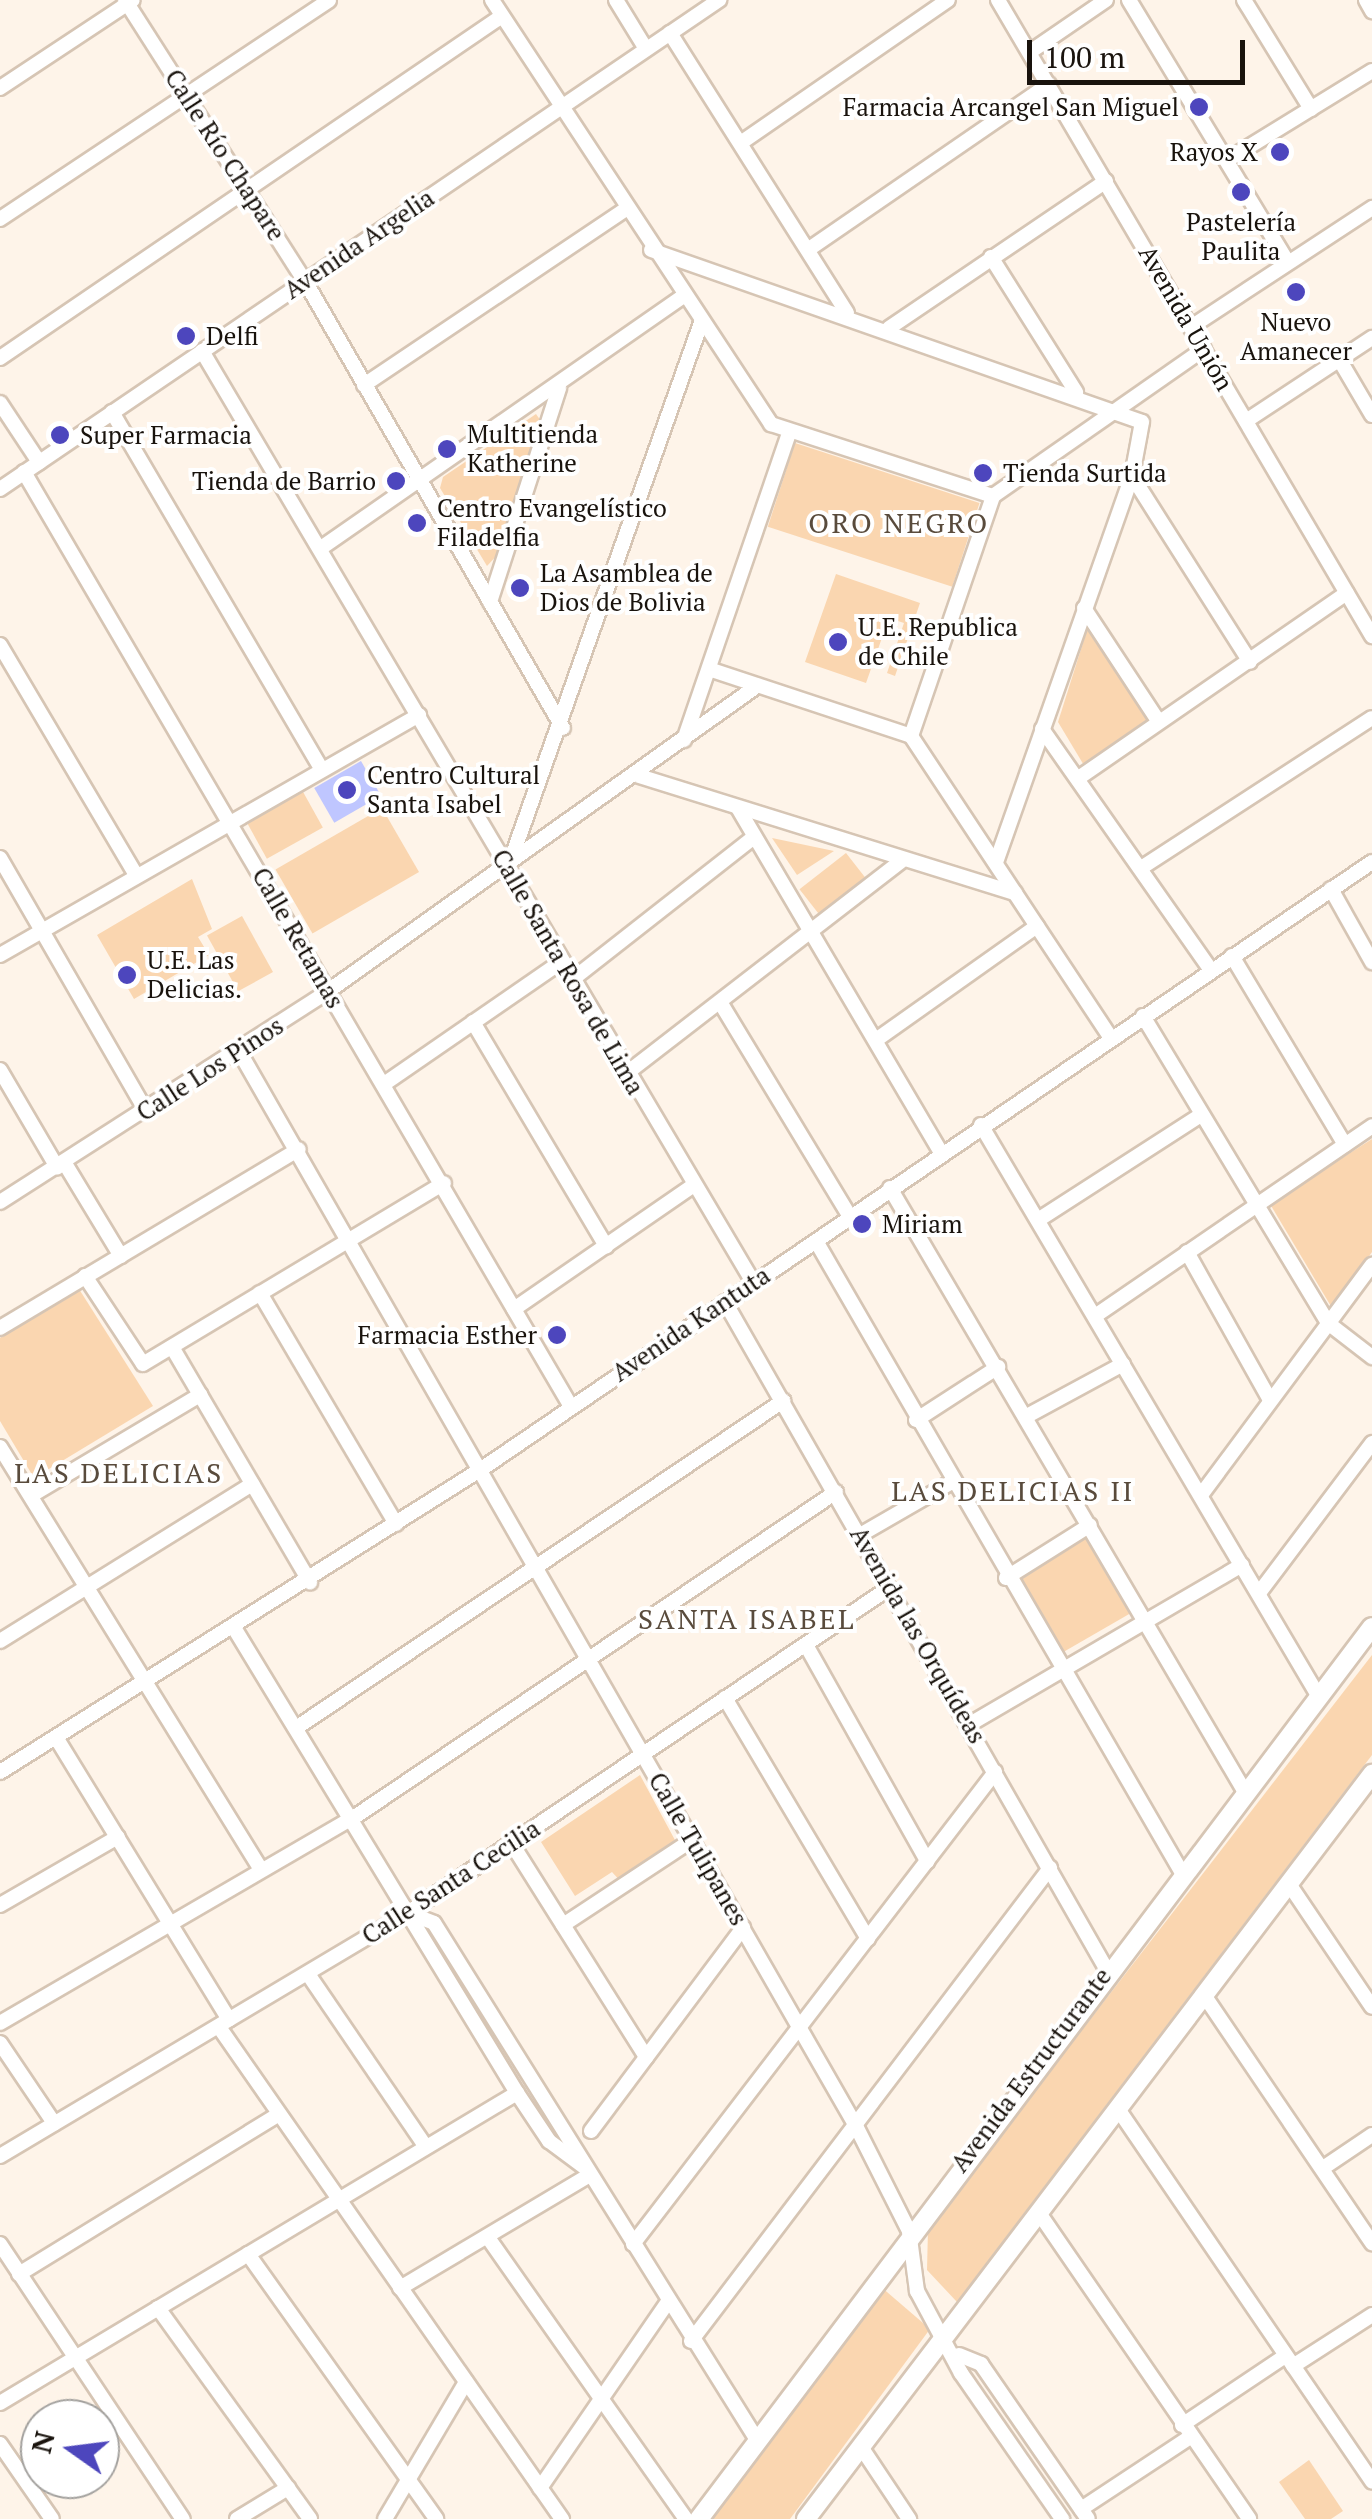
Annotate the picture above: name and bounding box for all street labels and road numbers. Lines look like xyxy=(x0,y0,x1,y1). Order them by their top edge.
street label: Calle Río Chapare xyxy=(158,64,292,246)
street label: Avenida Argelia xyxy=(278,183,440,305)
street label: Avenida Unión xyxy=(1132,240,1240,396)
street label: Calle Santa Rosa de Lima xyxy=(485,844,651,1100)
street label: Calle Retamas xyxy=(246,862,350,1014)
street label: Calle Los Pinos xyxy=(131,1010,289,1128)
street label: Avenida Kantuta xyxy=(606,1260,776,1388)
street label: Avenida las Orquídeas xyxy=(844,1521,992,1749)
street label: Calle Tulipanes xyxy=(642,1767,754,1931)
street label: Calle Santa Cecilia xyxy=(356,1813,546,1951)
street label: Avenida Estructurante xyxy=(944,1962,1118,2178)

